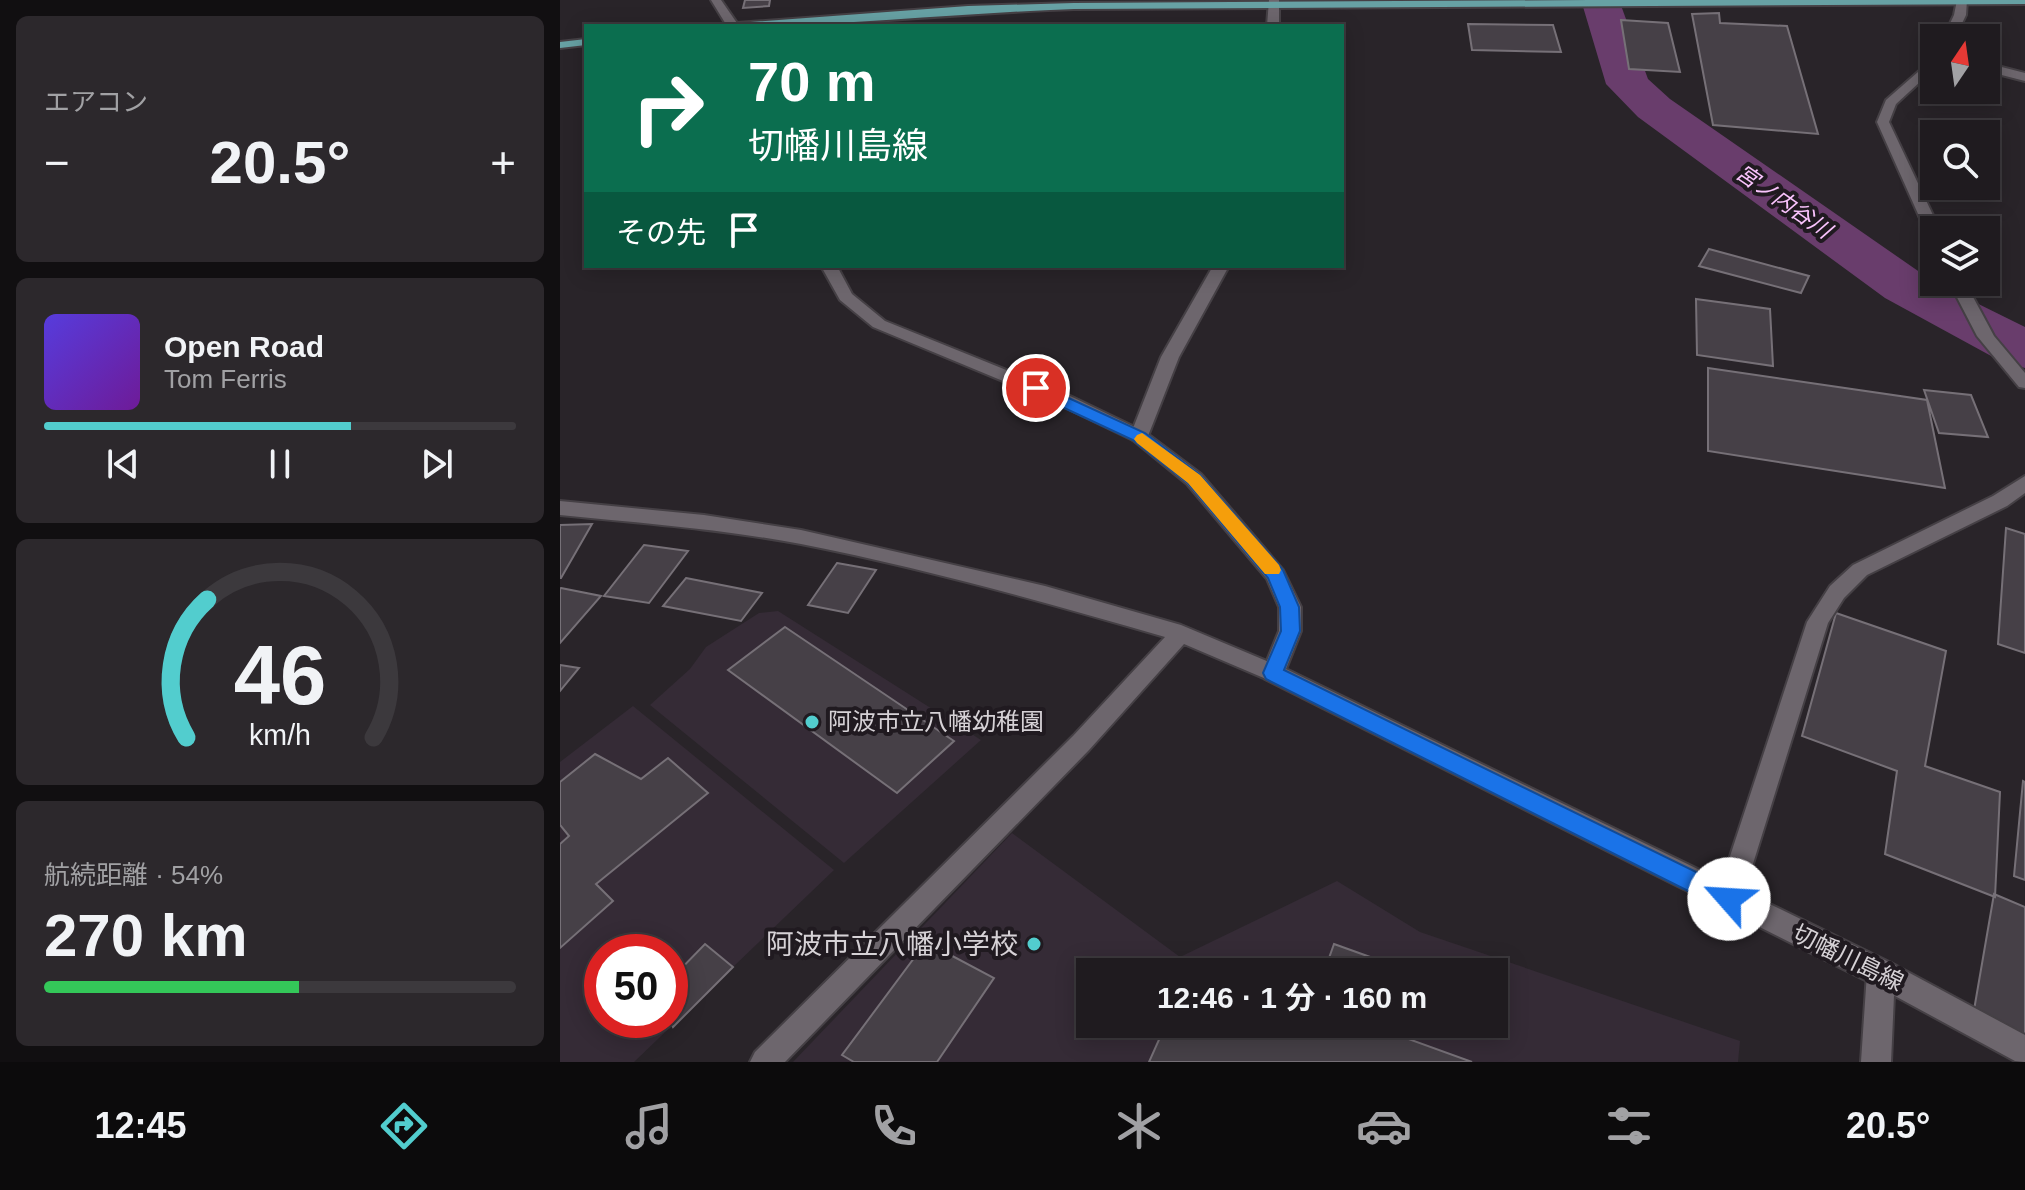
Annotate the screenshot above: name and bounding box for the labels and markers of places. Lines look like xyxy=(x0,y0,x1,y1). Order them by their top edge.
pin xyxy=(1002,354,1070,422)
place label: 阿波市立八幡幼稚園 xyxy=(828,708,1044,735)
marker: 阿波市立八幡幼稚園 xyxy=(803,713,821,731)
place label: 阿波市立八幡小学校 xyxy=(766,929,1018,960)
marker: 阿波市立八幡小学校 xyxy=(1025,935,1043,953)

